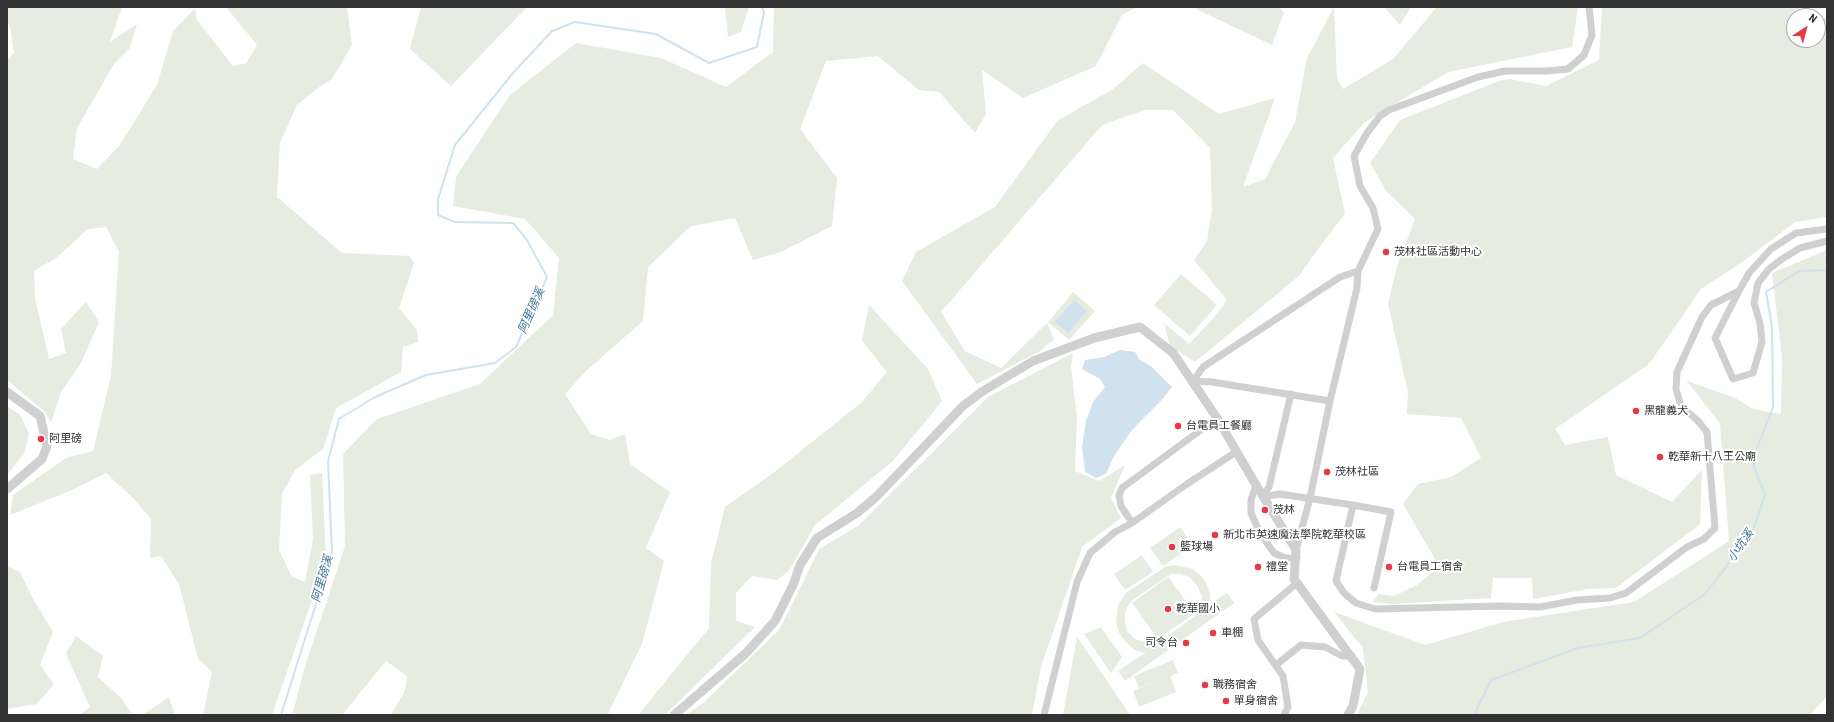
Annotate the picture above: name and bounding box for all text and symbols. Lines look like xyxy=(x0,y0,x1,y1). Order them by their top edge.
north arrow xyxy=(1786,8,1826,48)
text: N xyxy=(1806,11,1819,26)
place label: 茂林社區活動中心 xyxy=(1394,245,1482,259)
marker: 茂林社區活動中心 xyxy=(1381,247,1391,257)
water label: 阿里磅溪 xyxy=(516,286,548,336)
place label: 黑龍義犬 xyxy=(1644,404,1688,418)
marker: 黑龍義犬 xyxy=(1631,406,1641,416)
place label: 台電員工餐廳 xyxy=(1186,419,1252,433)
marker: 台電員工餐廳 xyxy=(1173,421,1183,431)
place label: 阿里磅 xyxy=(49,432,82,446)
marker: 阿里磅 xyxy=(36,434,46,444)
place label: 乾華新十八王公廟 xyxy=(1668,450,1756,464)
marker: 乾華新十八王公廟 xyxy=(1655,452,1665,462)
place label: 茂林社區 xyxy=(1335,465,1379,479)
marker: 茂林社區 xyxy=(1322,467,1332,477)
place label: 茂林 xyxy=(1273,503,1295,517)
marker: 茂林 xyxy=(1260,505,1270,515)
water label: 小坑溪 xyxy=(1725,527,1757,565)
place label: 新北市英速魔法學院乾華校區 xyxy=(1223,528,1366,542)
marker: 新北市英速魔法學院乾華校區 xyxy=(1210,530,1220,540)
place label: 籃球場 xyxy=(1180,540,1213,554)
marker: 籃球場 xyxy=(1167,542,1177,552)
water label: 阿里磅溪 xyxy=(309,554,337,604)
place label: 禮堂 xyxy=(1266,560,1288,574)
place label: 台電員工宿舍 xyxy=(1397,560,1463,574)
marker: 禮堂 xyxy=(1253,562,1263,572)
marker: 台電員工宿舍 xyxy=(1384,562,1394,572)
place label: 乾華國小 xyxy=(1176,602,1220,616)
marker: 乾華國小 xyxy=(1163,604,1173,614)
place label: 車棚 xyxy=(1221,626,1243,640)
marker: 車棚 xyxy=(1208,628,1218,638)
place label: 司令台 xyxy=(1145,636,1178,650)
marker: 司令台 xyxy=(1181,638,1191,648)
place label: 職務宿舍 xyxy=(1213,678,1257,692)
marker: 職務宿舍 xyxy=(1200,680,1210,690)
place label: 單身宿舍 xyxy=(1234,694,1278,708)
marker: 單身宿舍 xyxy=(1221,696,1231,706)

